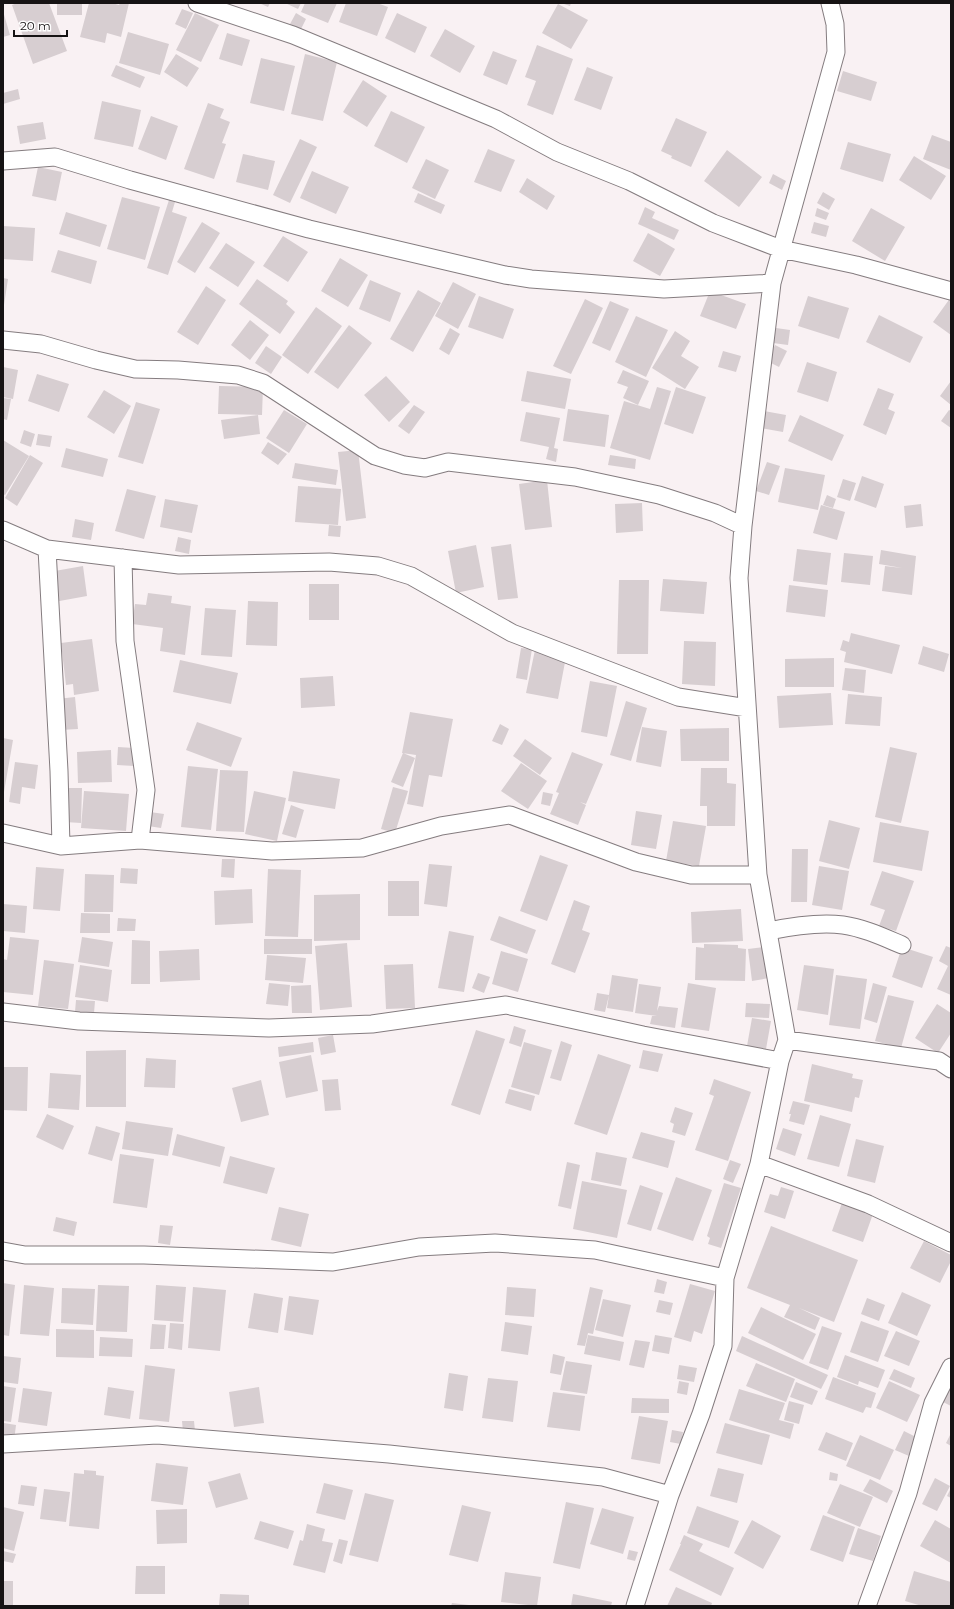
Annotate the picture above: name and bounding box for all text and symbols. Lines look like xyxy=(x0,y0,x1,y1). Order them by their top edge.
scale bar xyxy=(14,12,67,38)
text: 20 m xyxy=(20,18,51,33)

